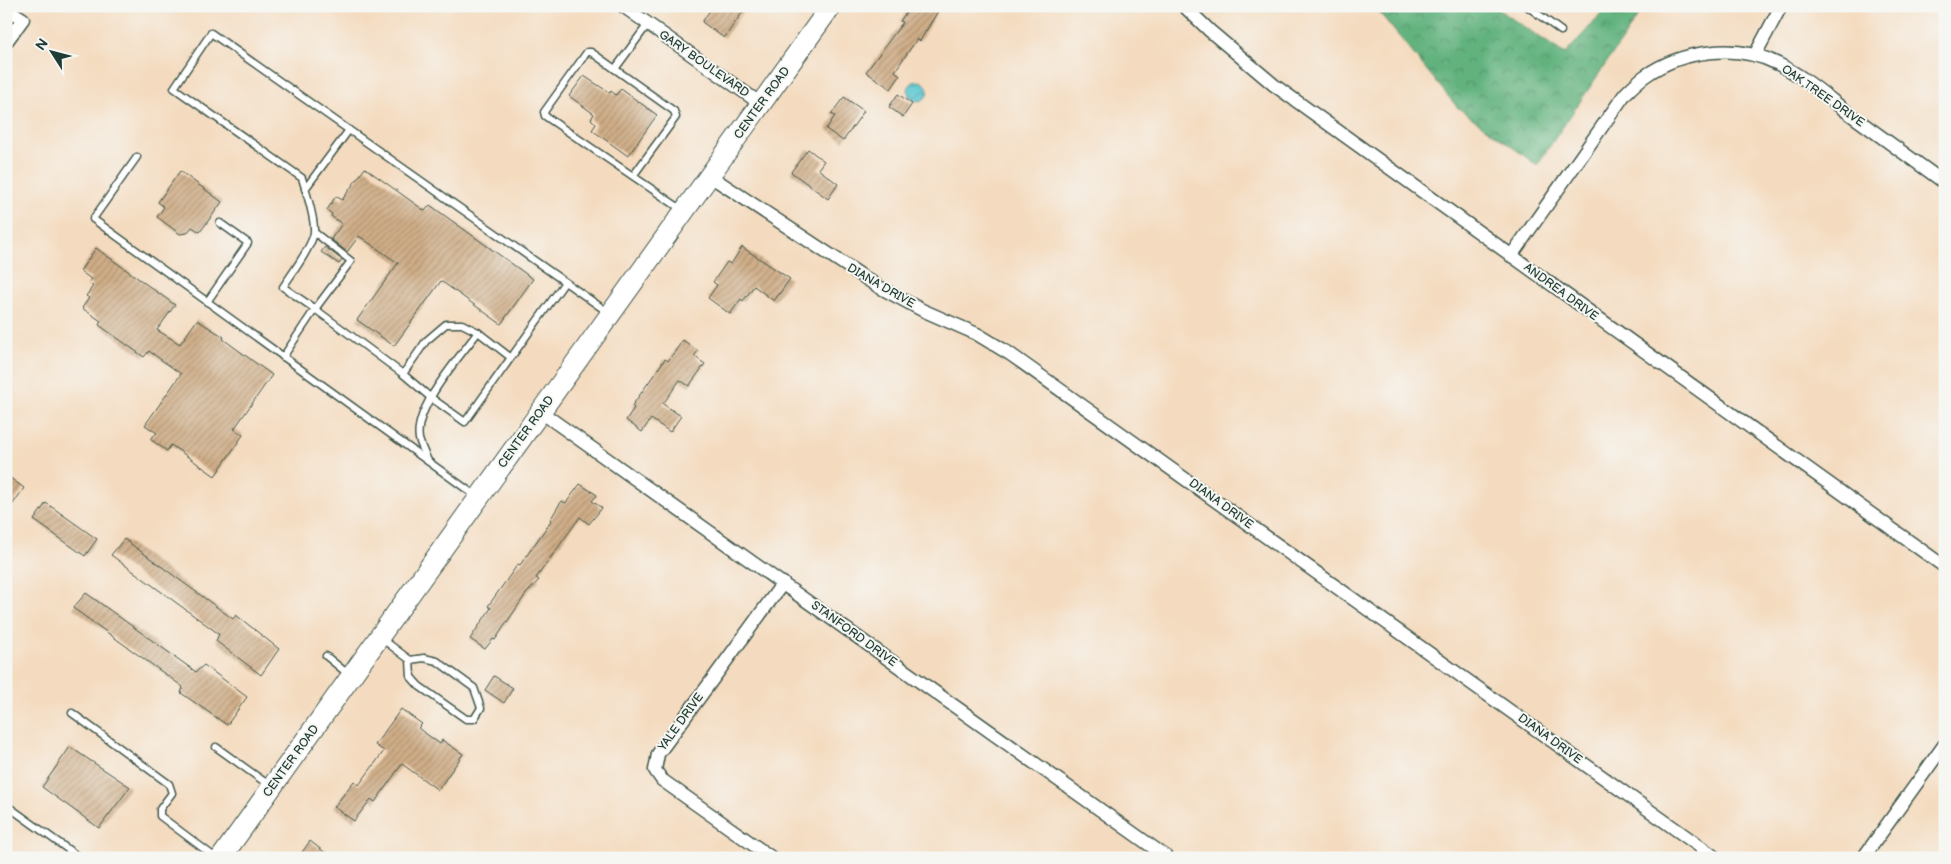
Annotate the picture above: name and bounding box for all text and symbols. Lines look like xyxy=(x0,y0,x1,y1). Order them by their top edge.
street label: GARY BOULEVARD xyxy=(656,27,752,101)
north arrow xyxy=(28,28,78,78)
text: N xyxy=(32,35,52,54)
street label: OAK TREE DRIVE xyxy=(1779,62,1867,130)
street label: CENTER ROAD xyxy=(731,64,793,142)
street label: ANDREA DRIVE xyxy=(1521,260,1601,324)
street label: DIANA DRIVE xyxy=(844,261,918,311)
street label: CENTER ROAD xyxy=(495,393,557,471)
street label: DIANA DRIVE xyxy=(1186,476,1256,532)
street label: STANFORD DRIVE xyxy=(808,598,900,670)
street label: YALE DRIVE xyxy=(654,690,707,755)
street label: DIANA DRIVE xyxy=(1515,711,1585,767)
street label: CENTER ROAD xyxy=(260,722,322,800)

